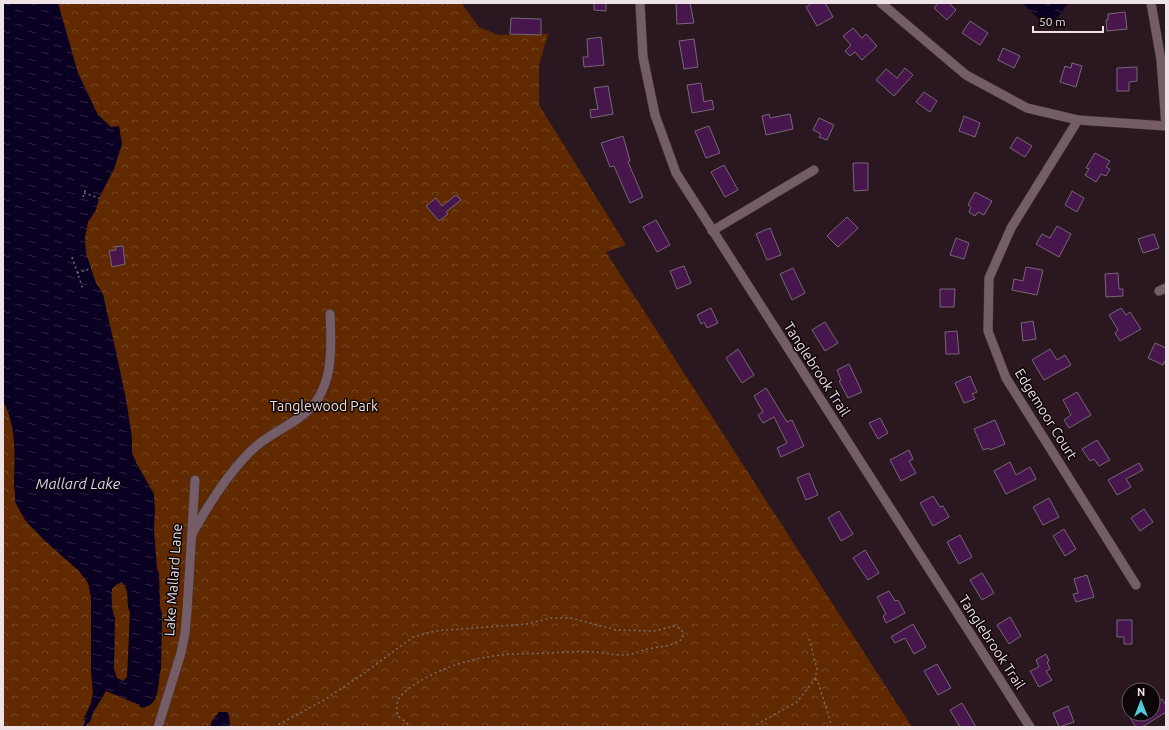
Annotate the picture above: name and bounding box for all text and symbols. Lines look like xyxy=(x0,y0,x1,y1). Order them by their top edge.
scale bar xyxy=(1033,8,1103,34)
text: 50 m xyxy=(1039,15,1066,28)
street label: Tanglebrook Trail xyxy=(781,319,854,419)
street label: Edgemoor Court xyxy=(1012,366,1081,463)
park label: Tanglewood Park xyxy=(270,398,378,414)
water label: Mallard Lake xyxy=(36,475,121,492)
street label: Lake Mallard Lane xyxy=(161,523,185,637)
street label: Tanglebrook Trail xyxy=(956,592,1029,692)
north arrow xyxy=(1121,682,1161,722)
text: N xyxy=(1137,686,1145,698)

